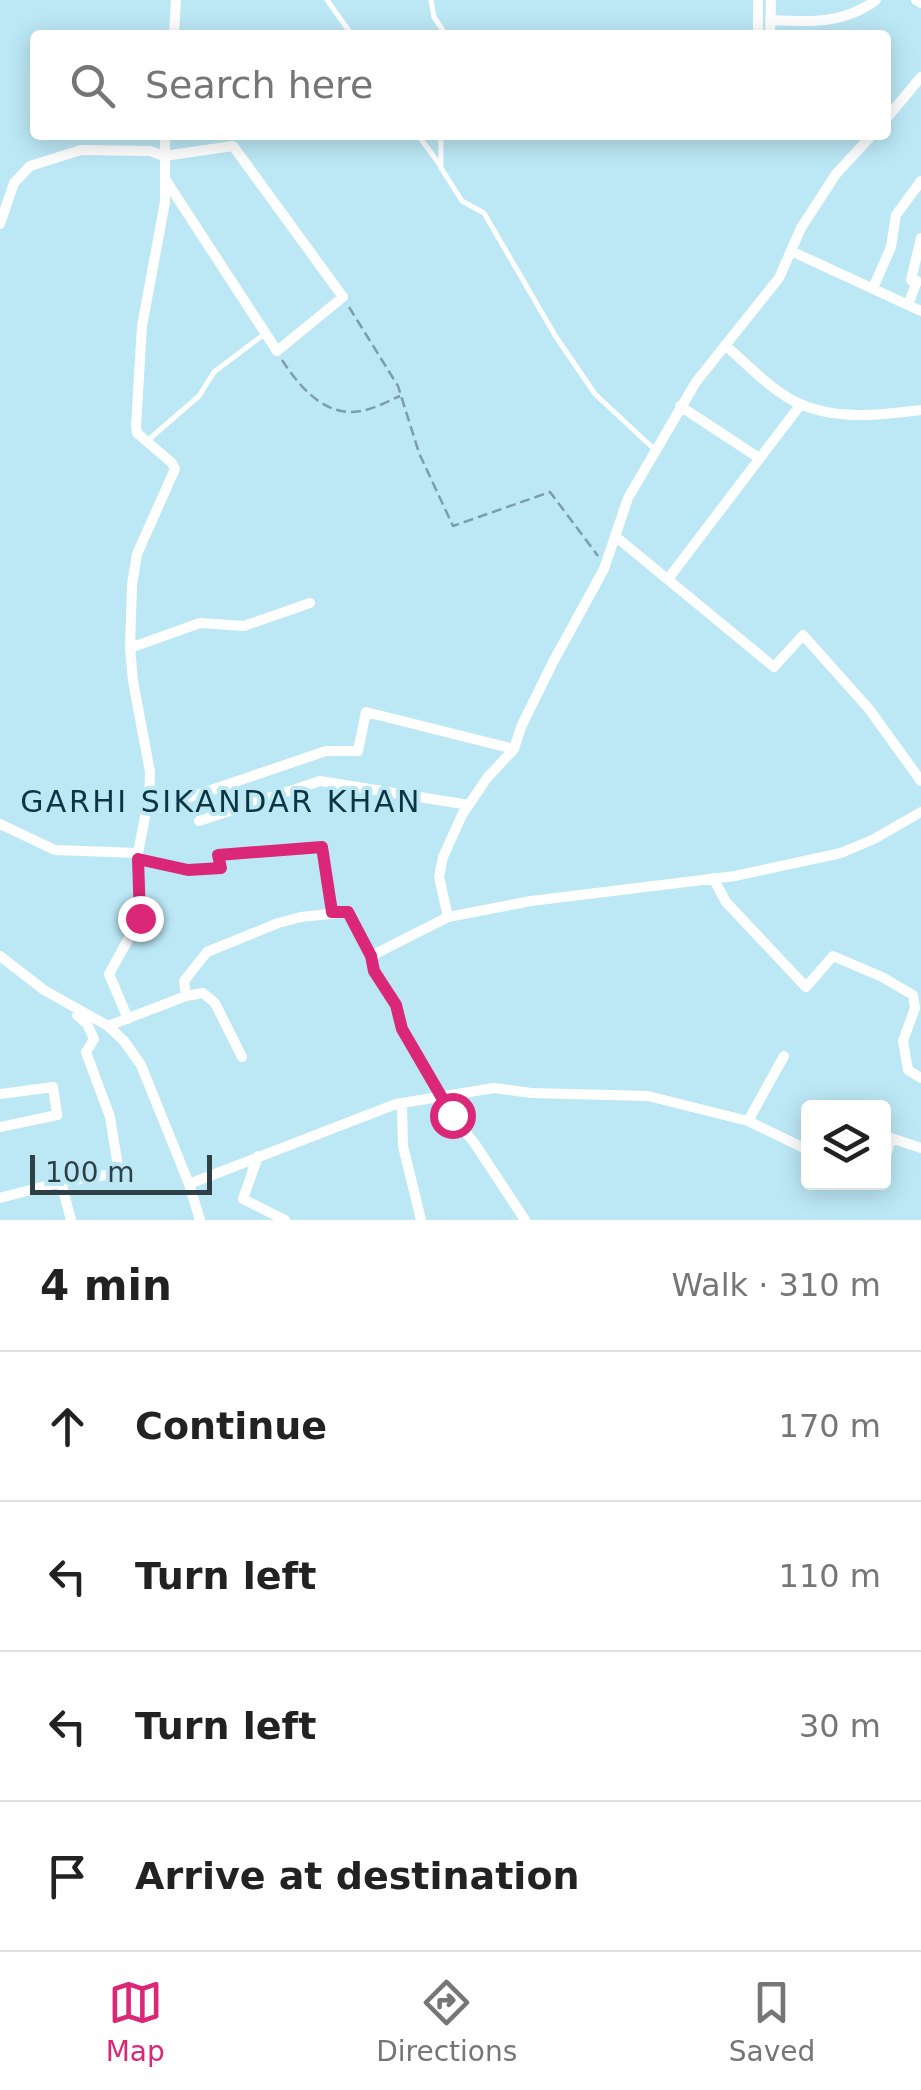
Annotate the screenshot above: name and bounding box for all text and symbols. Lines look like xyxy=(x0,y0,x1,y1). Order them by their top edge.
search box xyxy=(30,30,891,140)
icon: search xyxy=(65,58,120,113)
text: Search here xyxy=(145,63,373,107)
district label: GARHI SIKANDAR KHAN xyxy=(20,784,422,819)
route end xyxy=(118,896,164,942)
route start xyxy=(430,1093,476,1139)
map controls xyxy=(801,1100,891,1190)
button: layers xyxy=(801,1100,891,1190)
scale bar xyxy=(30,1150,212,1194)
text: 100 m xyxy=(45,1156,135,1189)
text: 4 min xyxy=(40,1261,172,1310)
text: Walk · 310 m xyxy=(671,1266,881,1304)
icon: ahead xyxy=(40,1399,95,1454)
text: Continue xyxy=(135,1404,327,1448)
text: 170 m xyxy=(779,1407,881,1445)
icon: left xyxy=(40,1549,95,1604)
text: Turn left xyxy=(135,1554,316,1598)
text: 110 m xyxy=(779,1557,881,1595)
icon: left xyxy=(40,1699,95,1754)
text: Turn left xyxy=(135,1704,316,1748)
text: 30 m xyxy=(799,1707,881,1745)
icon: arrive xyxy=(40,1849,95,1904)
text: Arrive at destination xyxy=(135,1854,580,1898)
tab: Map xyxy=(106,1975,165,2068)
tab: Directions xyxy=(376,1975,517,2068)
tab: Saved xyxy=(729,1975,815,2068)

